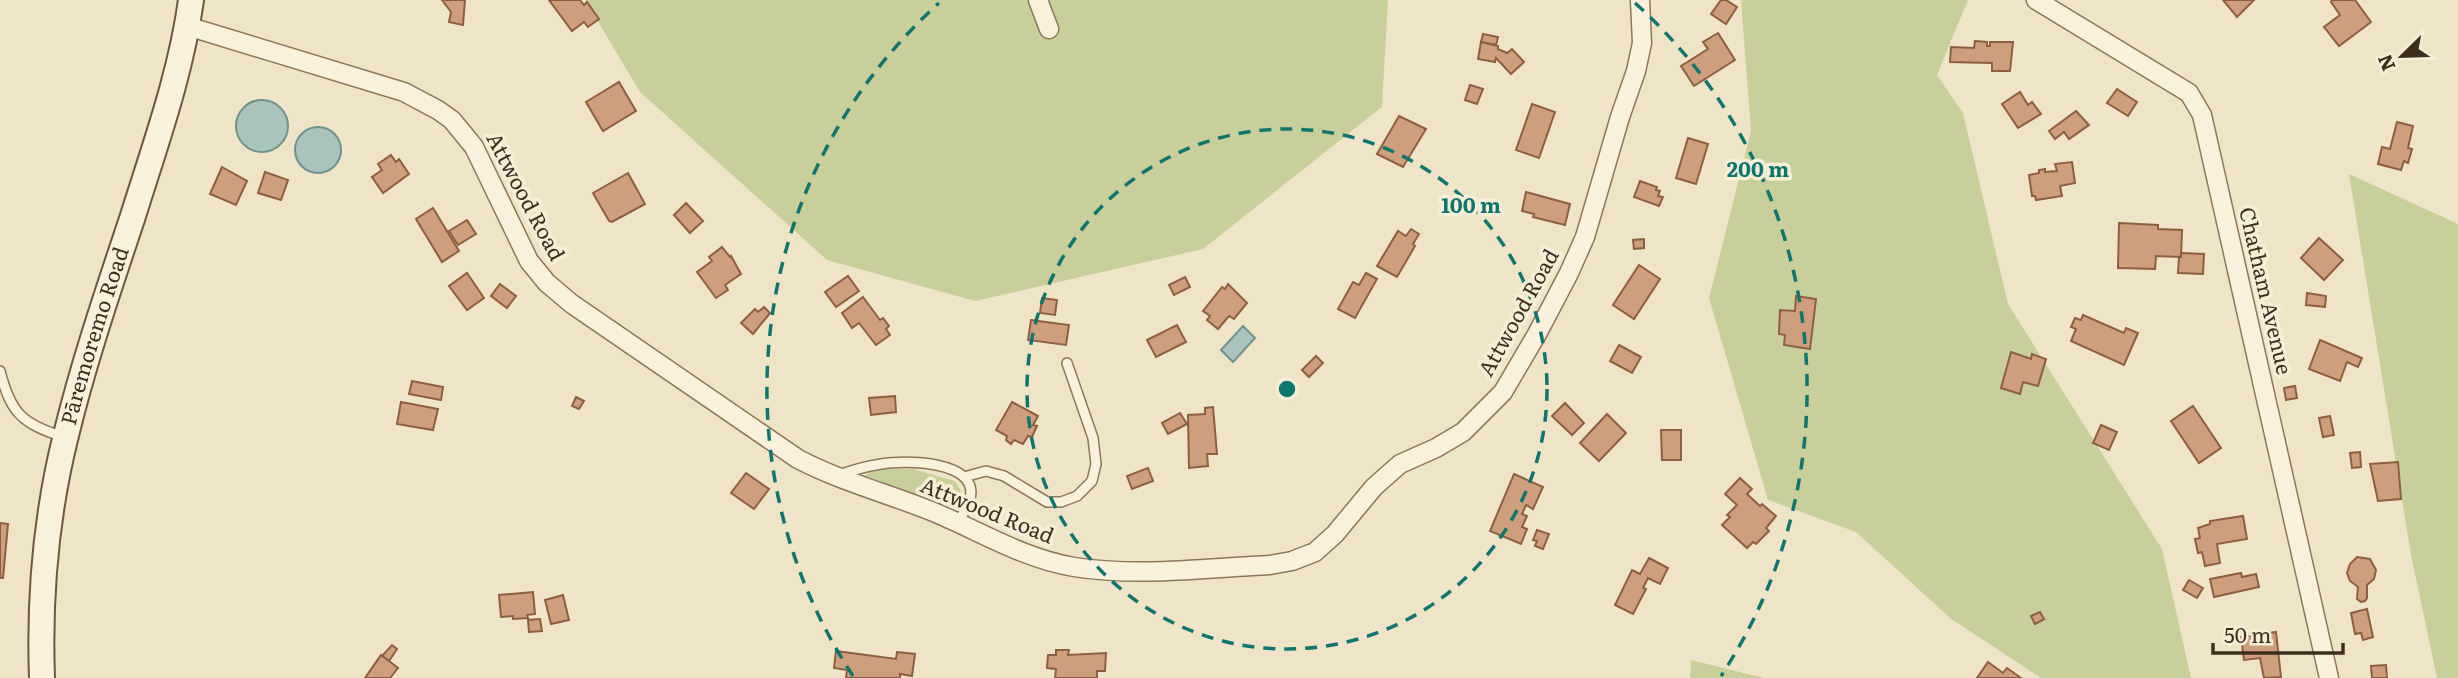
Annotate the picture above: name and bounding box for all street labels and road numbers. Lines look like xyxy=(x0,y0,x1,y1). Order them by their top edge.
street label: Attwood Road xyxy=(480,126,574,266)
street label: Chatham Avenue xyxy=(2233,204,2302,377)
street label: Pāremoremo Road xyxy=(51,242,135,428)
street label: Attwood Road xyxy=(1469,242,1565,381)
street label: Attwood Road xyxy=(917,468,1059,550)

